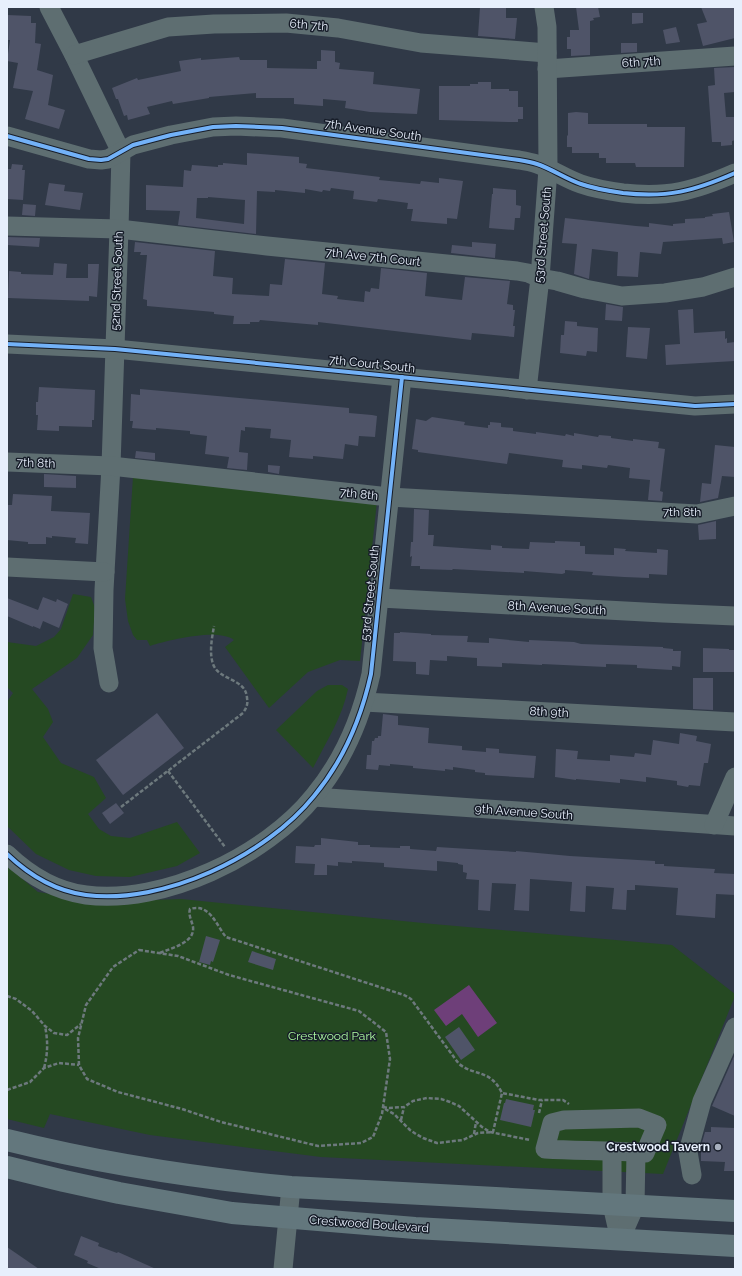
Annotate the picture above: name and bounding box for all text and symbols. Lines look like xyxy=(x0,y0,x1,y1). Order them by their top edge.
street label: 6th 7th xyxy=(289,16,329,34)
street label: 6th 7th xyxy=(621,54,661,70)
street label: 7th Avenue South xyxy=(324,116,422,144)
street label: 53rd Street South xyxy=(532,186,554,284)
street label: 52nd Street South xyxy=(108,231,126,331)
street label: 7th Ave 7th Court xyxy=(325,245,421,269)
street label: 7th Court South xyxy=(328,352,416,376)
street label: 7th 8th xyxy=(16,455,56,471)
street label: 7th 8th xyxy=(339,485,379,503)
street label: 7th 8th xyxy=(663,505,701,519)
street label: 53rd Street South xyxy=(358,544,382,642)
street label: 8th Avenue South xyxy=(507,598,607,618)
street label: 8th 9th xyxy=(529,704,569,720)
street label: 9th Avenue South xyxy=(474,802,574,822)
park label: Crestwood Park xyxy=(288,1029,377,1043)
place label: Crestwood Tavern xyxy=(606,1140,710,1154)
marker: Crestwood Tavern xyxy=(713,1142,723,1152)
street label: Crestwood Boulevard xyxy=(309,1213,429,1235)

